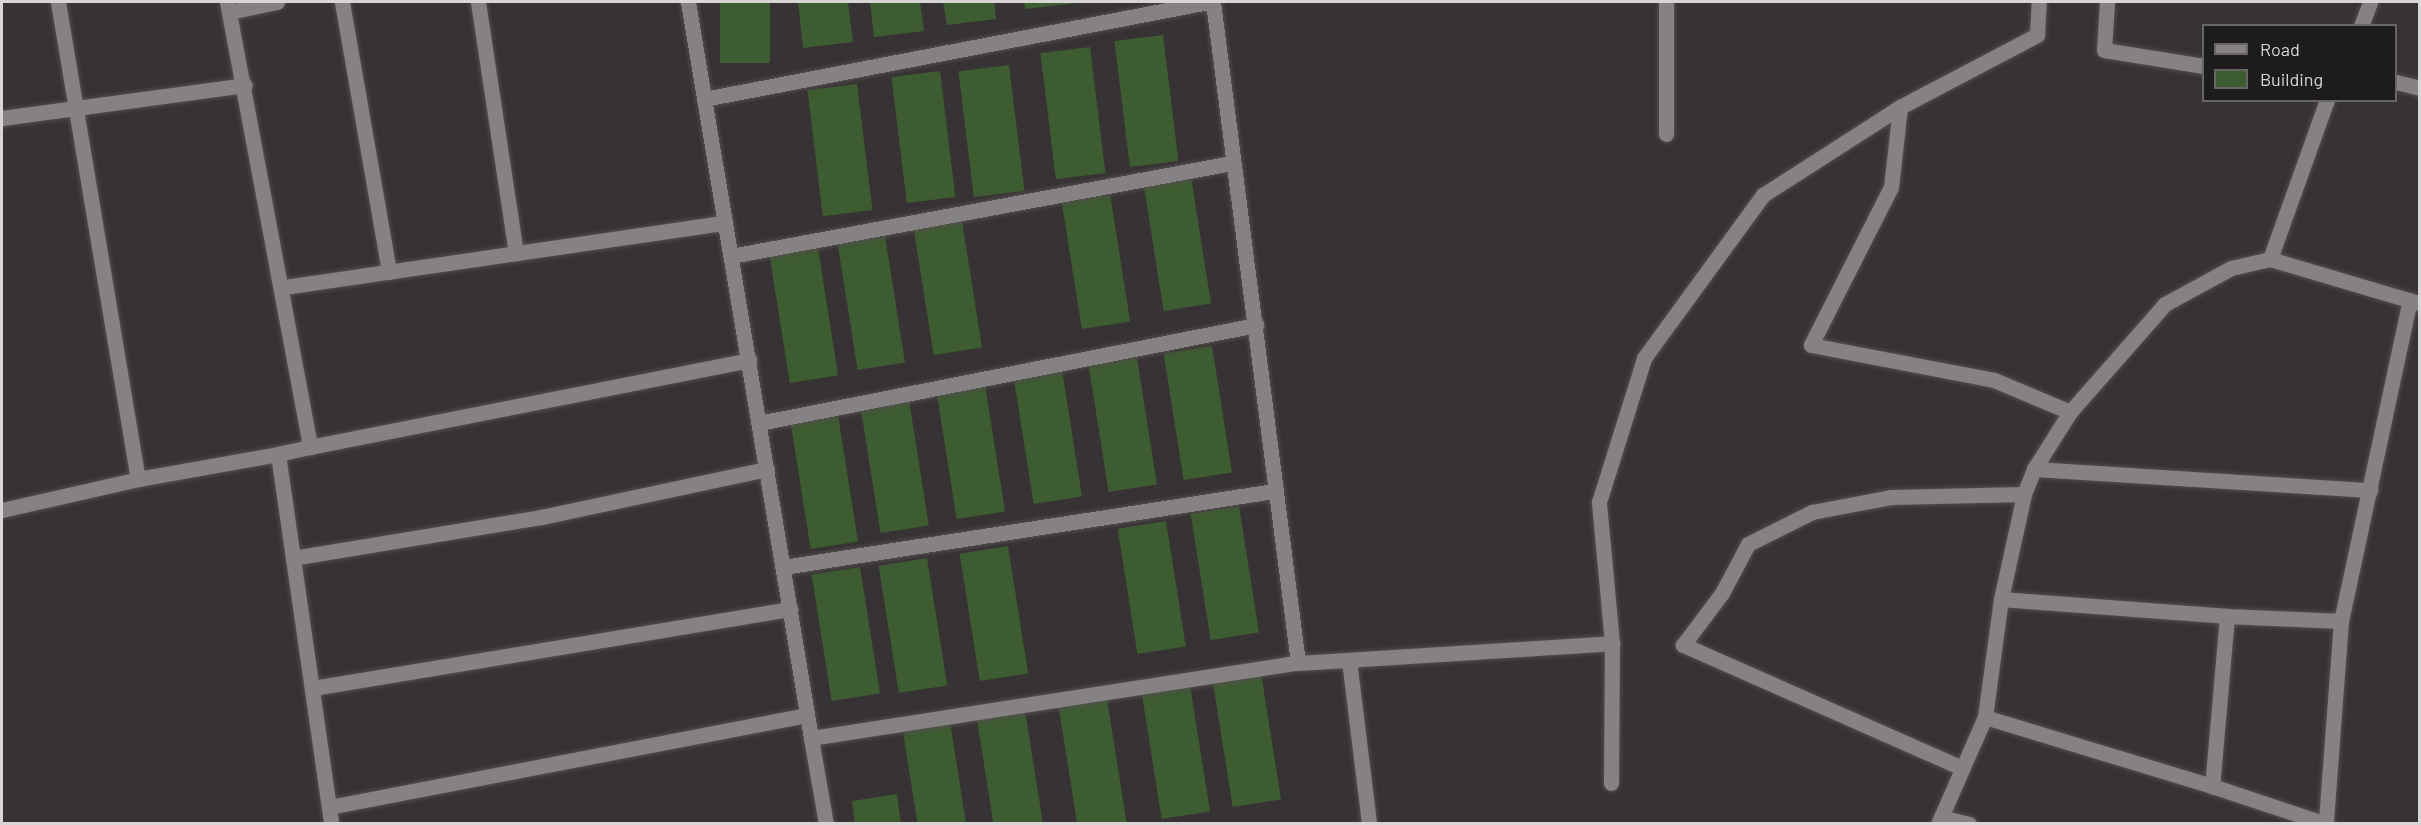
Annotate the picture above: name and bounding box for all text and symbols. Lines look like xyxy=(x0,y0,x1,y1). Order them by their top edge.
legend xyxy=(2202,24,2397,102)
text: Road xyxy=(2260,38,2300,60)
text: Building xyxy=(2260,68,2323,90)

